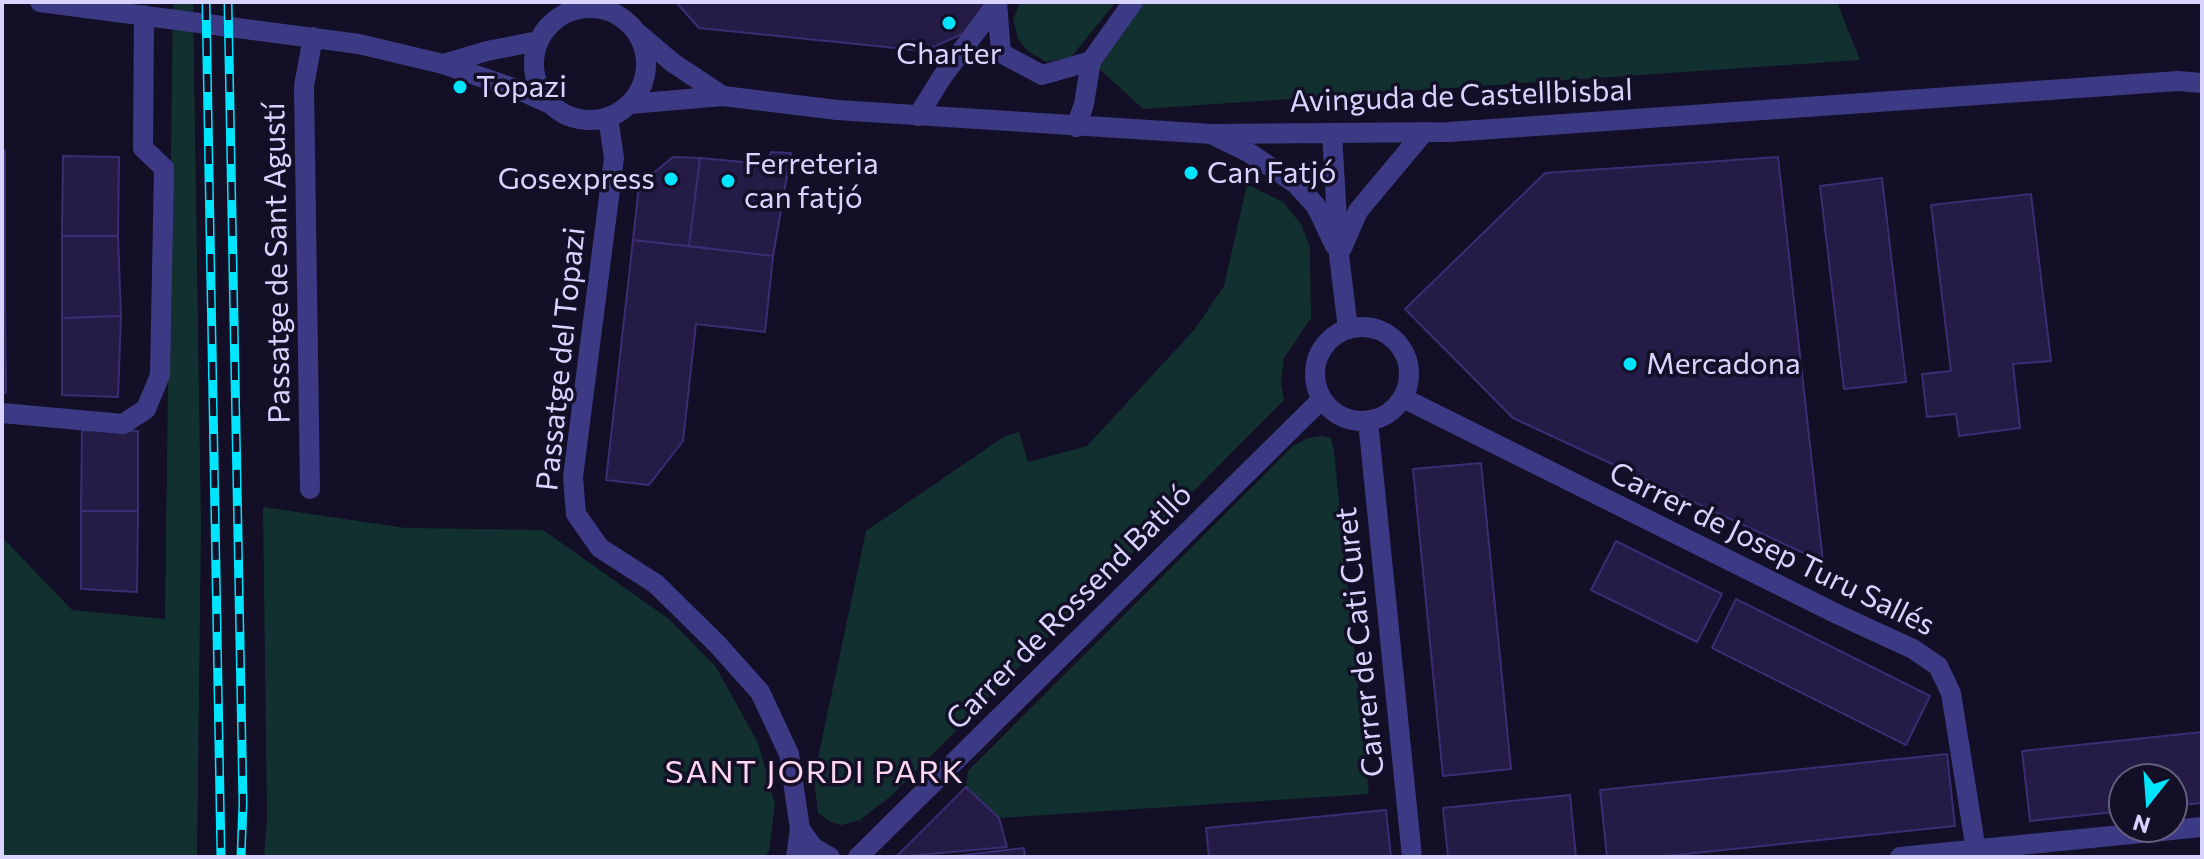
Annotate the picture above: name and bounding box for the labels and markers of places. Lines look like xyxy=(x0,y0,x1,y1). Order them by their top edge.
marker: Charter xyxy=(940,14,958,32)
place label: Charter xyxy=(896,36,1002,72)
place label: Topazi xyxy=(476,69,567,105)
marker: Topazi xyxy=(451,78,469,96)
place label: Ferreteria can fatjó xyxy=(744,146,879,216)
place label: Can Fatjó xyxy=(1207,155,1336,191)
place label: Gosexpress xyxy=(498,161,655,197)
marker: Can Fatjó xyxy=(1182,164,1200,182)
marker: Gosexpress xyxy=(662,170,680,188)
marker: Ferreteria can fatjó xyxy=(719,172,737,190)
place label: Mercadona xyxy=(1646,346,1801,382)
marker: Mercadona xyxy=(1621,355,1639,373)

